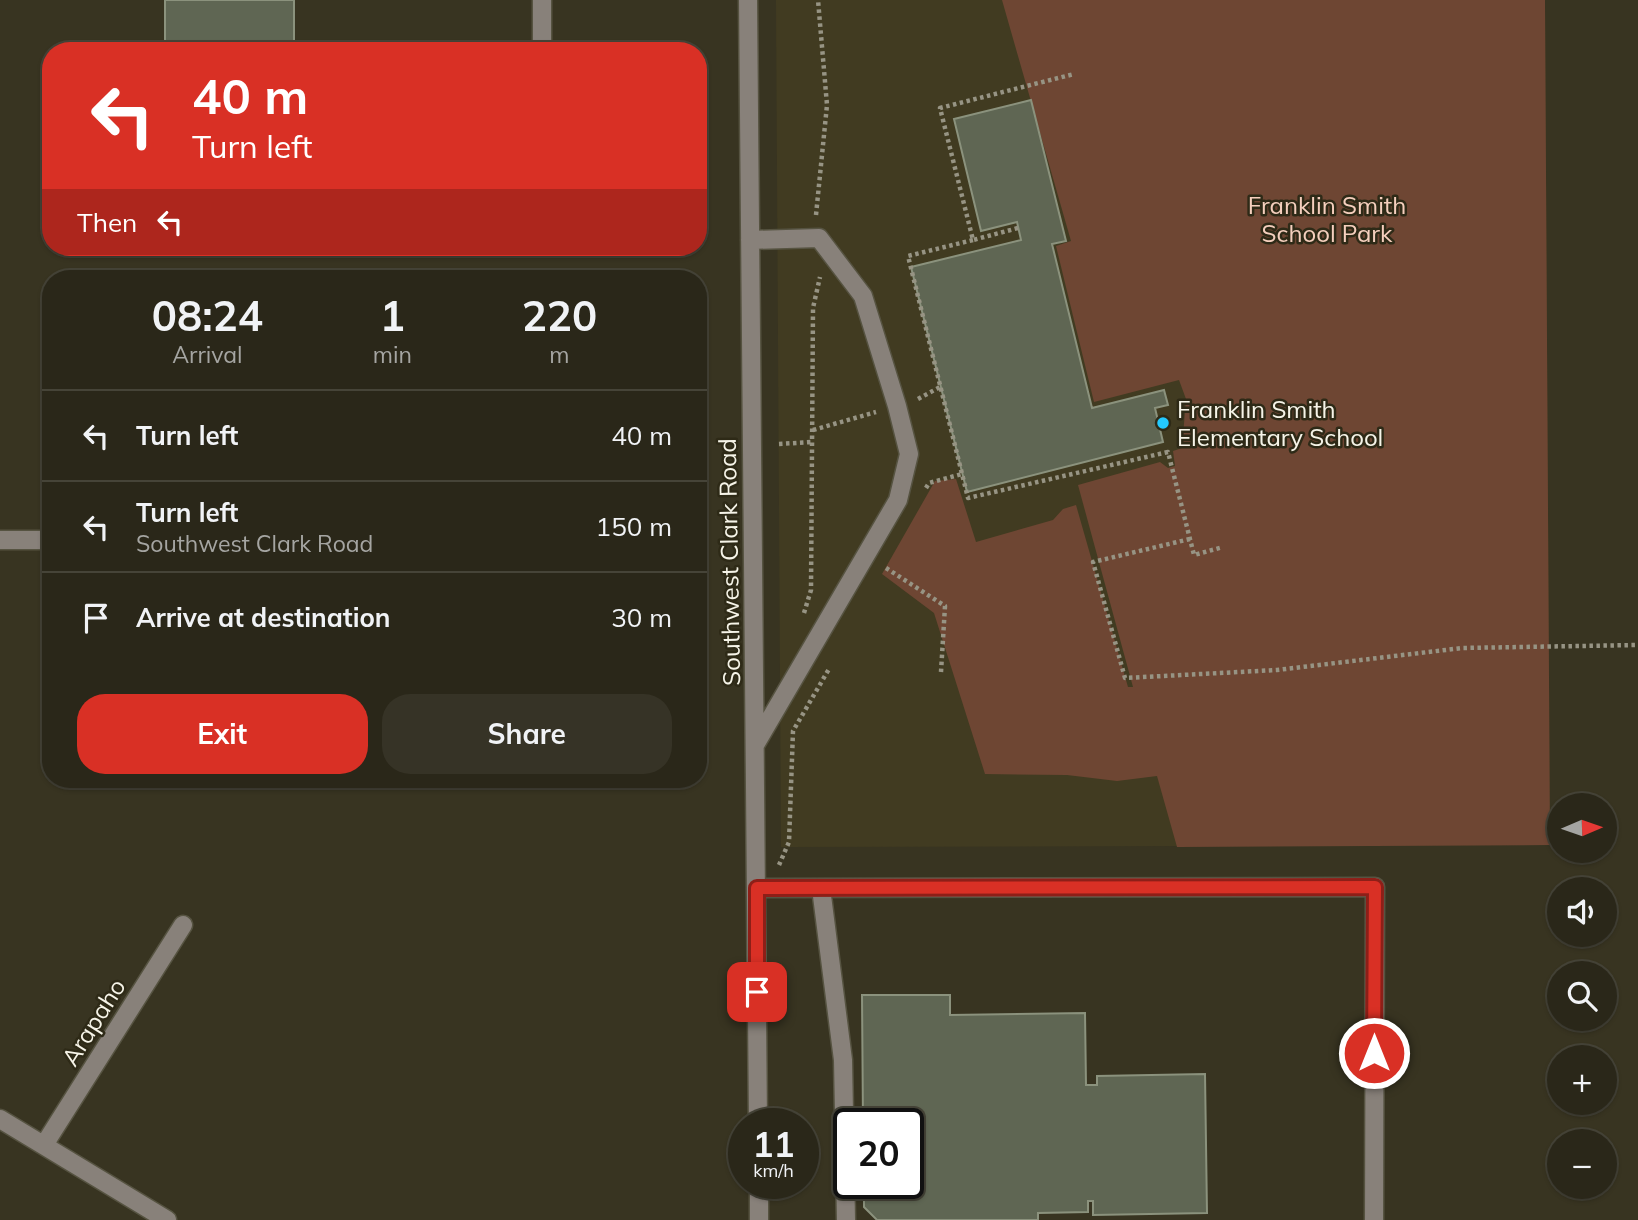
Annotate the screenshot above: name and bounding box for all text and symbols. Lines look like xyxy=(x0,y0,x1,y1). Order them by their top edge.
text: 40 m xyxy=(192,65,308,126)
icon: left xyxy=(77,70,168,161)
text: Turn left xyxy=(192,126,312,166)
park label: Franklin Smith School Park xyxy=(1248,190,1406,248)
icon: left xyxy=(151,203,189,241)
text: Then xyxy=(77,206,137,239)
text: 08:24 xyxy=(152,289,263,342)
text: 1 xyxy=(380,289,405,342)
text: 220 xyxy=(522,289,597,342)
text: Arrival xyxy=(172,340,243,369)
text: min xyxy=(373,340,412,369)
text: m xyxy=(549,340,570,369)
place label: Franklin Smith Elementary School xyxy=(1177,394,1383,452)
marker: Franklin Smith Elementary School xyxy=(1155,415,1171,431)
icon: left xyxy=(77,417,115,455)
text: Turn left xyxy=(136,419,238,452)
text: 40 m xyxy=(611,419,672,452)
street label: Southwest Clark Road xyxy=(712,438,746,686)
text: Turn left xyxy=(136,496,238,529)
icon: left xyxy=(77,508,115,546)
text: 150 m xyxy=(596,510,672,543)
text: Southwest Clark Road xyxy=(136,529,373,558)
icon: arrive xyxy=(77,599,115,637)
text: Arrive at destination xyxy=(136,601,391,634)
text: 30 m xyxy=(611,601,672,634)
button: Exit xyxy=(77,694,368,774)
button: Share xyxy=(382,694,672,774)
north arrow xyxy=(1547,793,1617,863)
map controls xyxy=(1547,793,1617,1199)
button: sound xyxy=(1547,877,1617,947)
button: search xyxy=(1547,961,1617,1031)
pin xyxy=(727,962,787,1022)
street label: Arapaho xyxy=(55,973,131,1071)
icon: arrive xyxy=(738,973,776,1011)
position arrow xyxy=(1337,1016,1411,1090)
button: + xyxy=(1547,1045,1617,1115)
speed limit sign: 20 xyxy=(833,1108,924,1199)
text: 11 xyxy=(752,1122,795,1166)
button: − xyxy=(1547,1129,1617,1199)
text: km/h xyxy=(753,1159,794,1182)

